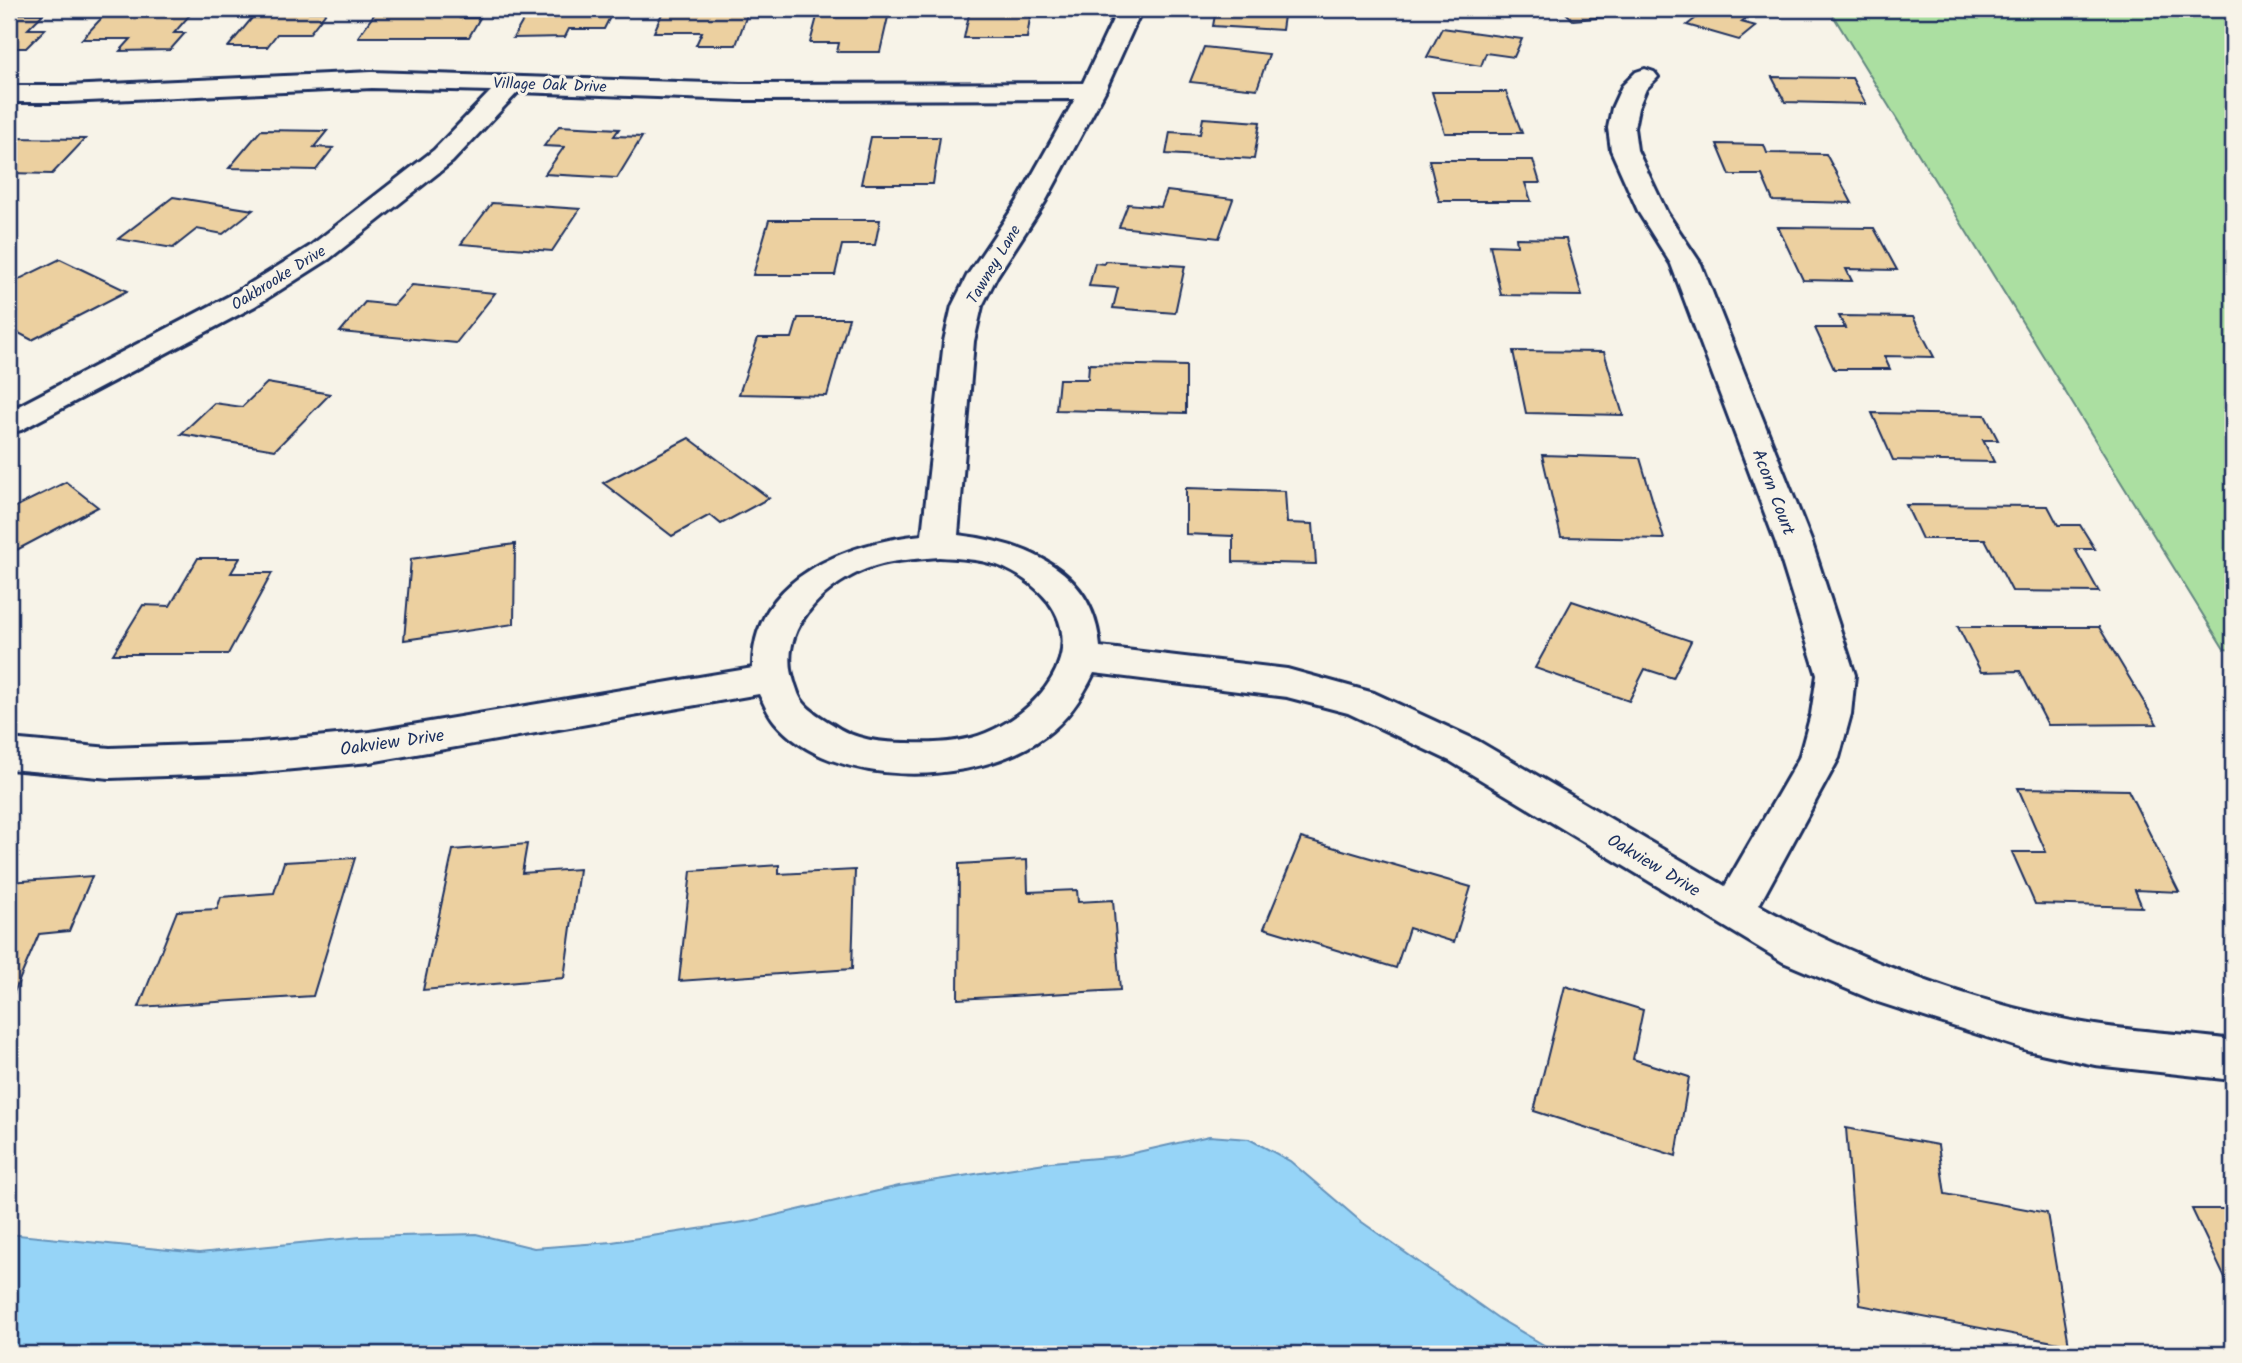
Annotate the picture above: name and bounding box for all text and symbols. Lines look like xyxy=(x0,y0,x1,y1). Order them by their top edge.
street label: Village Oak Drive xyxy=(493,71,607,100)
street label: Tawney Lane xyxy=(961,220,1028,309)
street label: Oakbrooke Drive xyxy=(227,239,331,317)
street label: Acorn Court xyxy=(1743,445,1803,541)
street label: Oakview Drive xyxy=(338,722,446,765)
street label: Oakview Drive xyxy=(1601,827,1706,906)

